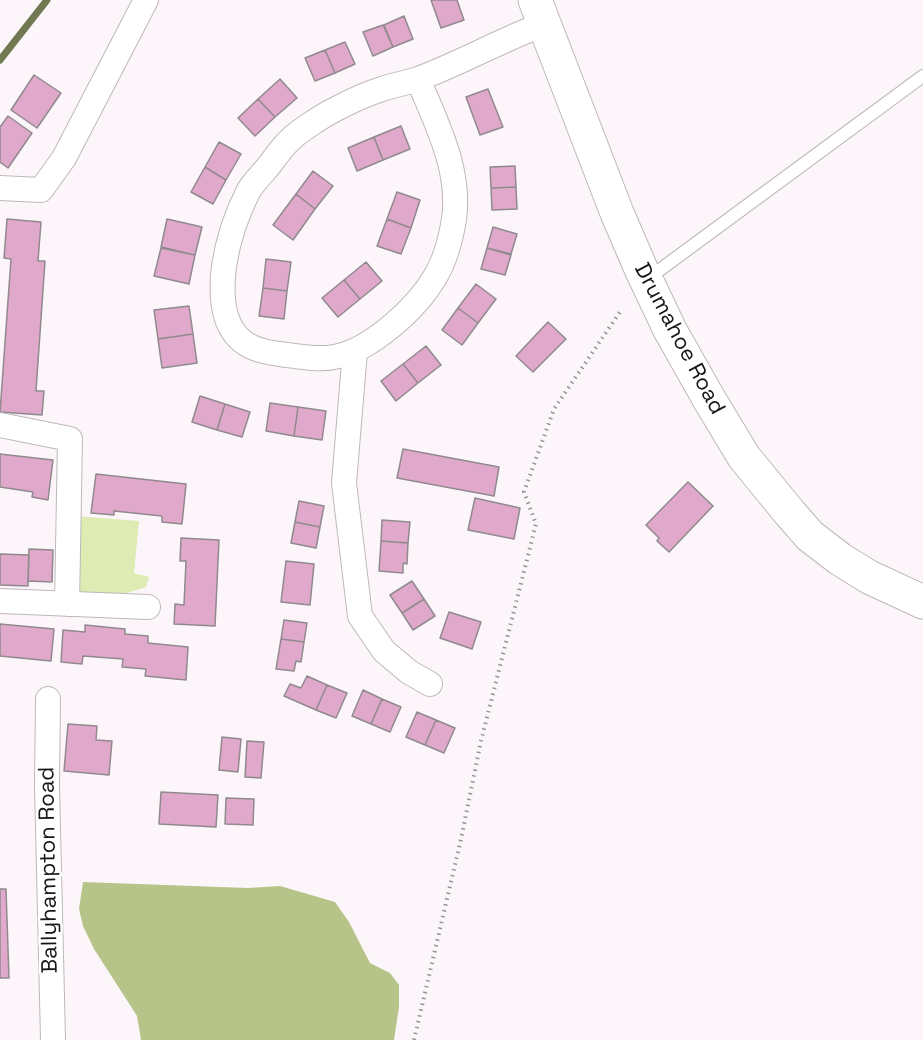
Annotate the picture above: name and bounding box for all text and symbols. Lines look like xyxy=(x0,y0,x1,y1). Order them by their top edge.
street label: Drumahoe Road xyxy=(628,259,730,419)
street label: Ballyhampton Road xyxy=(34,766,64,974)

